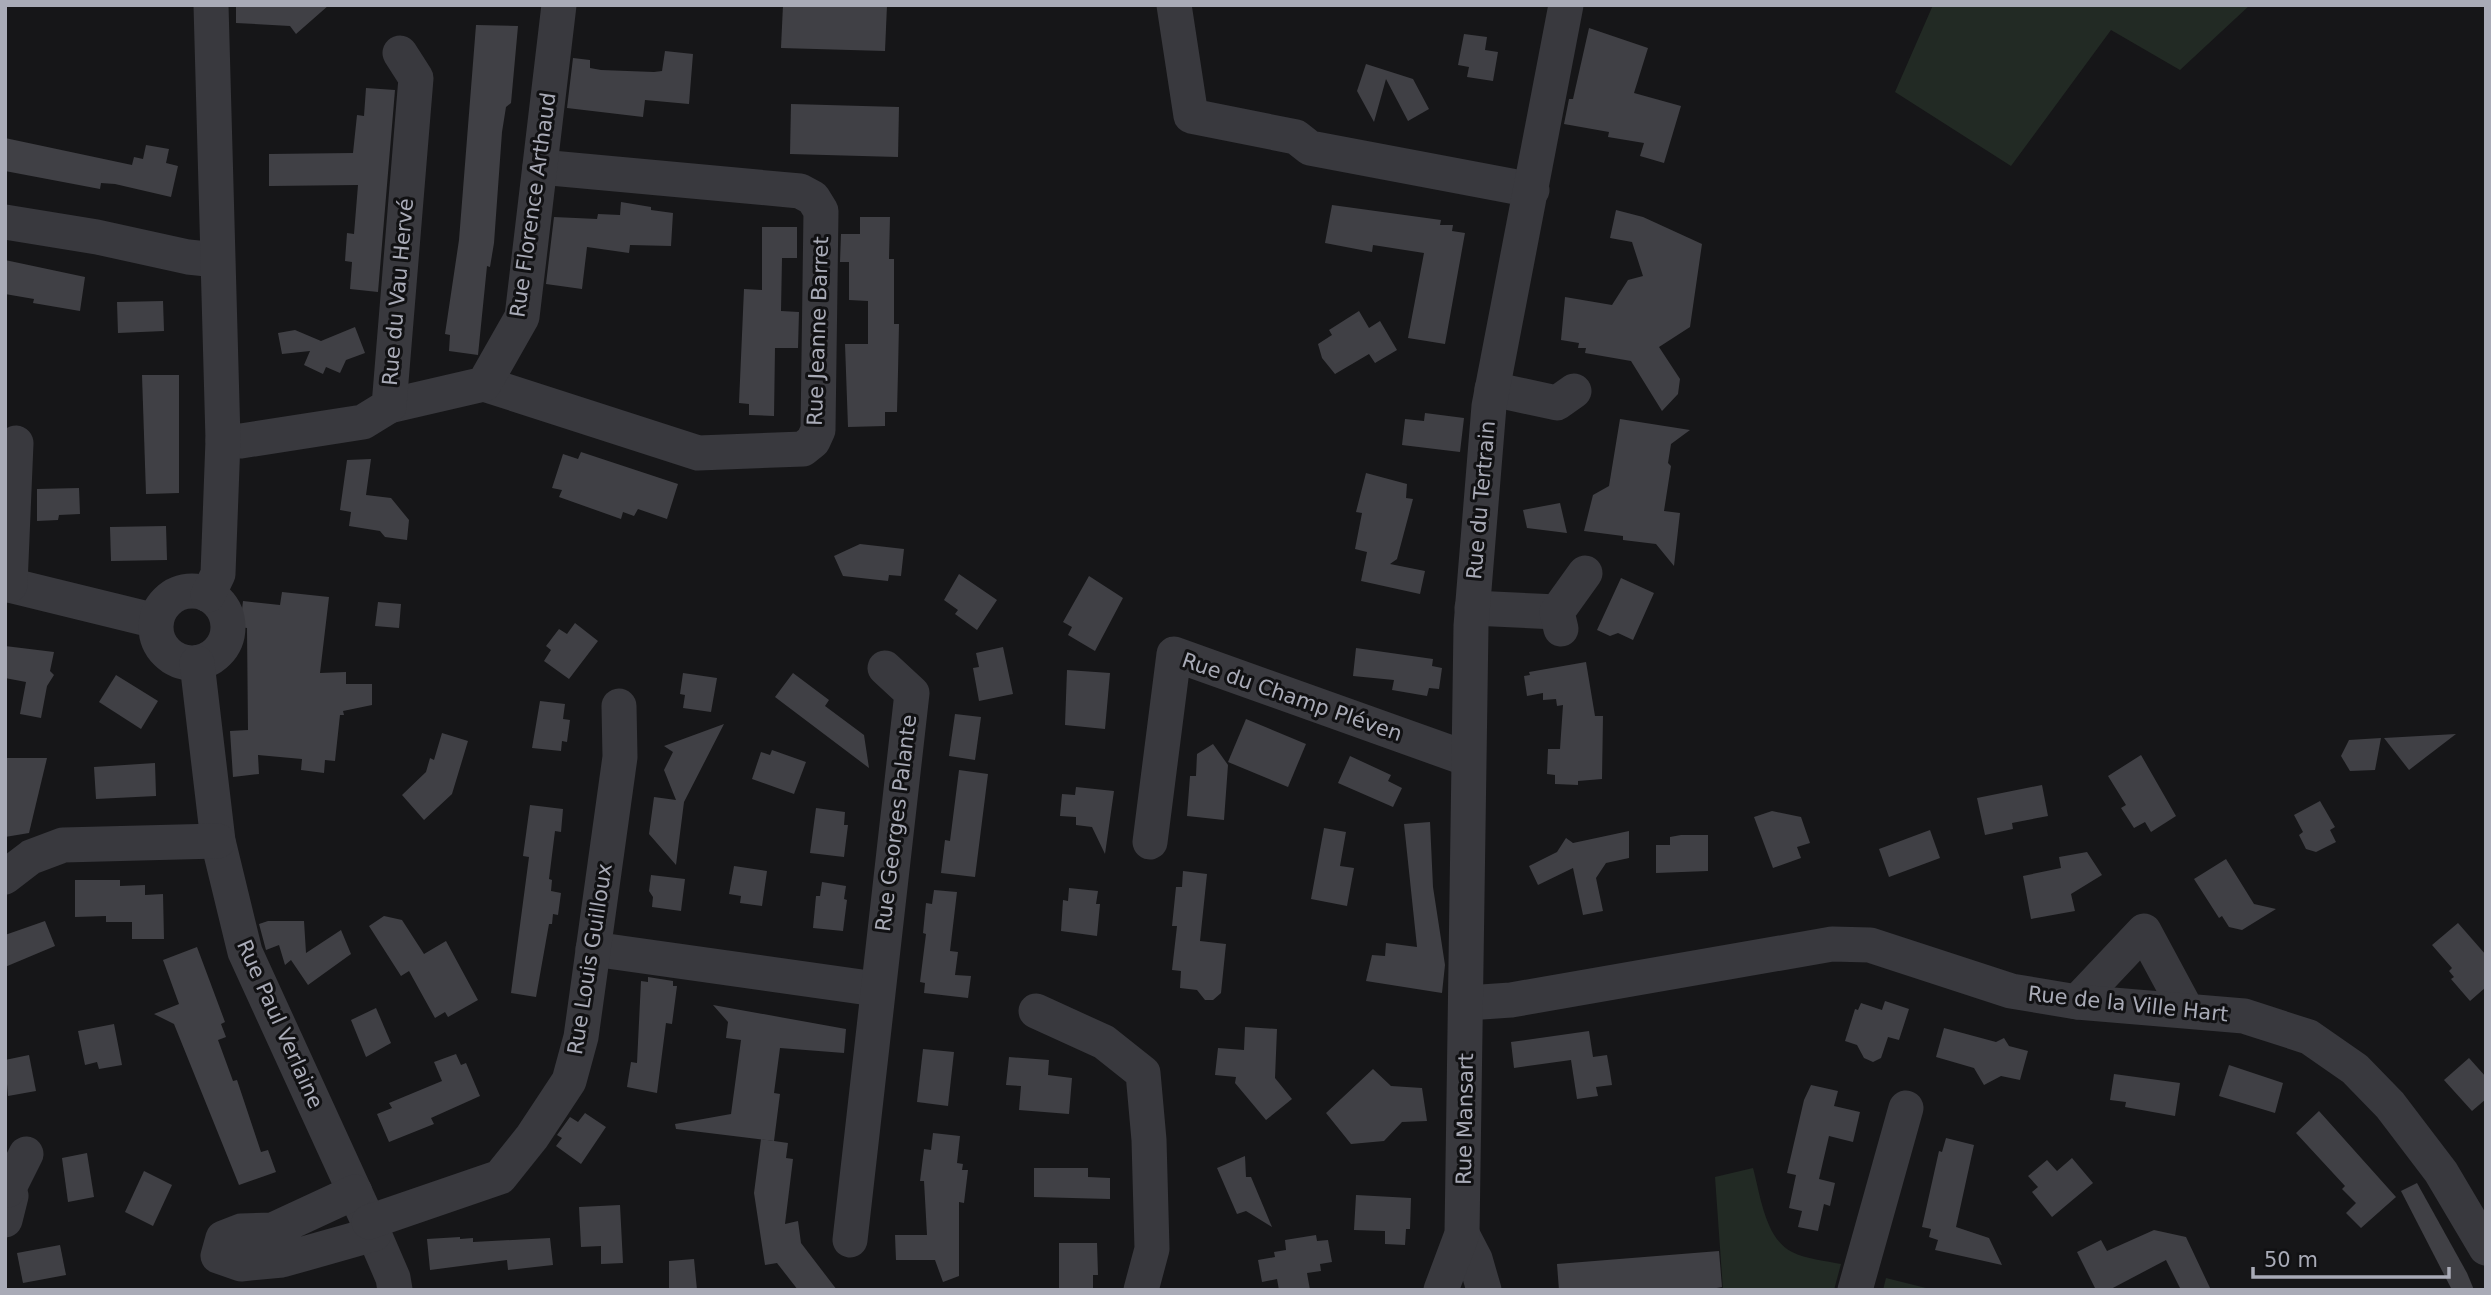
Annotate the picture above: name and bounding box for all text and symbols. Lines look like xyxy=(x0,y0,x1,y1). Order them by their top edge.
street label: Rue Florence Arthaud xyxy=(505,91,561,319)
street label: Rue du Vau Hervé xyxy=(378,197,418,387)
street label: Rue Jeanne Barret xyxy=(803,236,833,426)
street label: Rue du Tertrain xyxy=(1462,419,1500,581)
street label: Rue du Champ Pléven xyxy=(1179,648,1405,746)
street label: Rue Georges Palante xyxy=(871,713,921,933)
street label: Rue Louis Guilloux xyxy=(563,862,617,1056)
street label: Rue Paul Verlaine xyxy=(232,936,328,1112)
street label: Rue de la Ville Hart xyxy=(2027,982,2229,1026)
street label: Rue Mansart xyxy=(1452,1053,1478,1185)
scale bar xyxy=(2253,1236,2449,1280)
text: 50 m xyxy=(2264,1248,2318,1272)

